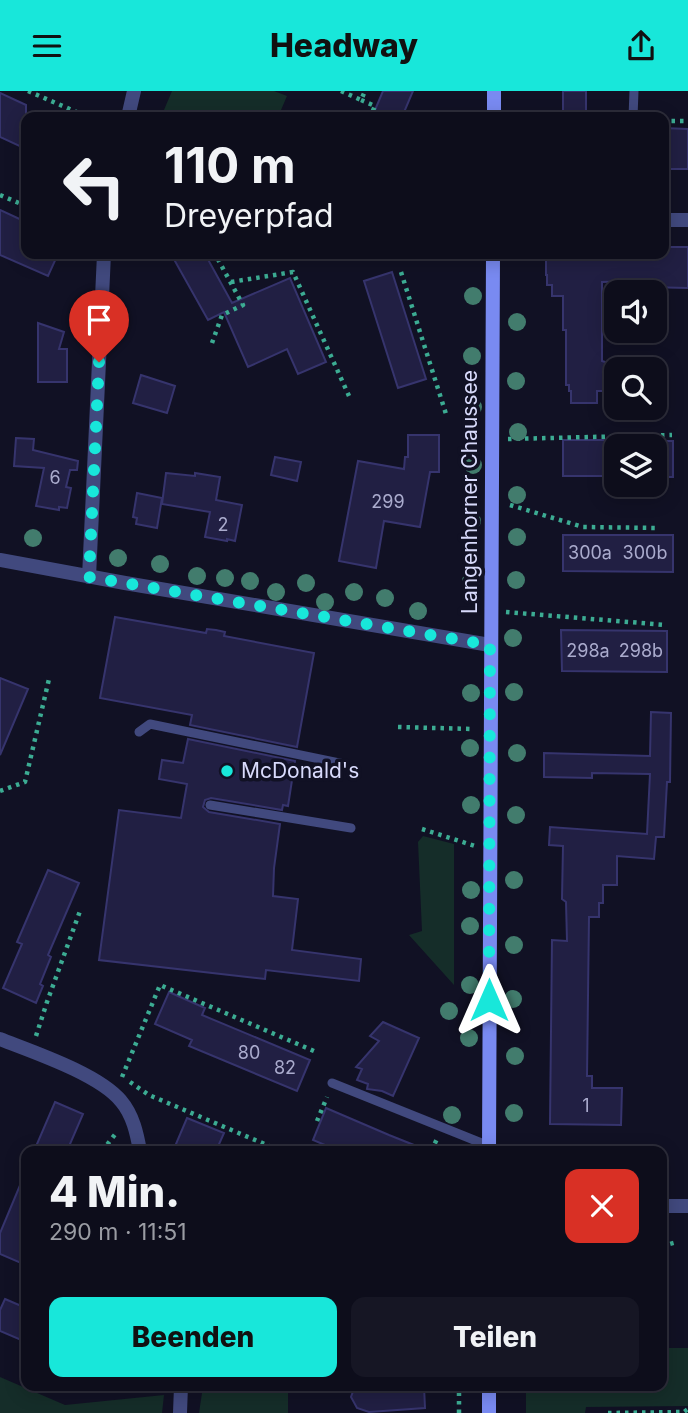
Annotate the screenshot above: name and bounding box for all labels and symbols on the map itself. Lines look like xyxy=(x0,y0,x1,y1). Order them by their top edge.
pin xyxy=(69,290,129,362)
street label: Langenhorner Chaussee xyxy=(457,370,482,614)
house number: 6 xyxy=(49,467,61,488)
house number: 299 xyxy=(371,491,405,512)
house number: 2 xyxy=(218,514,228,535)
house number: 300a xyxy=(568,542,612,563)
house number: 300b xyxy=(623,542,667,563)
house number: 298a xyxy=(566,640,610,661)
house number: 298b xyxy=(619,640,663,661)
place label: McDonald's xyxy=(241,758,359,783)
marker: McDonald's xyxy=(219,763,235,779)
position arrow xyxy=(452,963,526,1037)
house number: 80 xyxy=(238,1042,260,1063)
house number: 82 xyxy=(274,1057,296,1078)
house number: 1 xyxy=(582,1095,590,1116)

